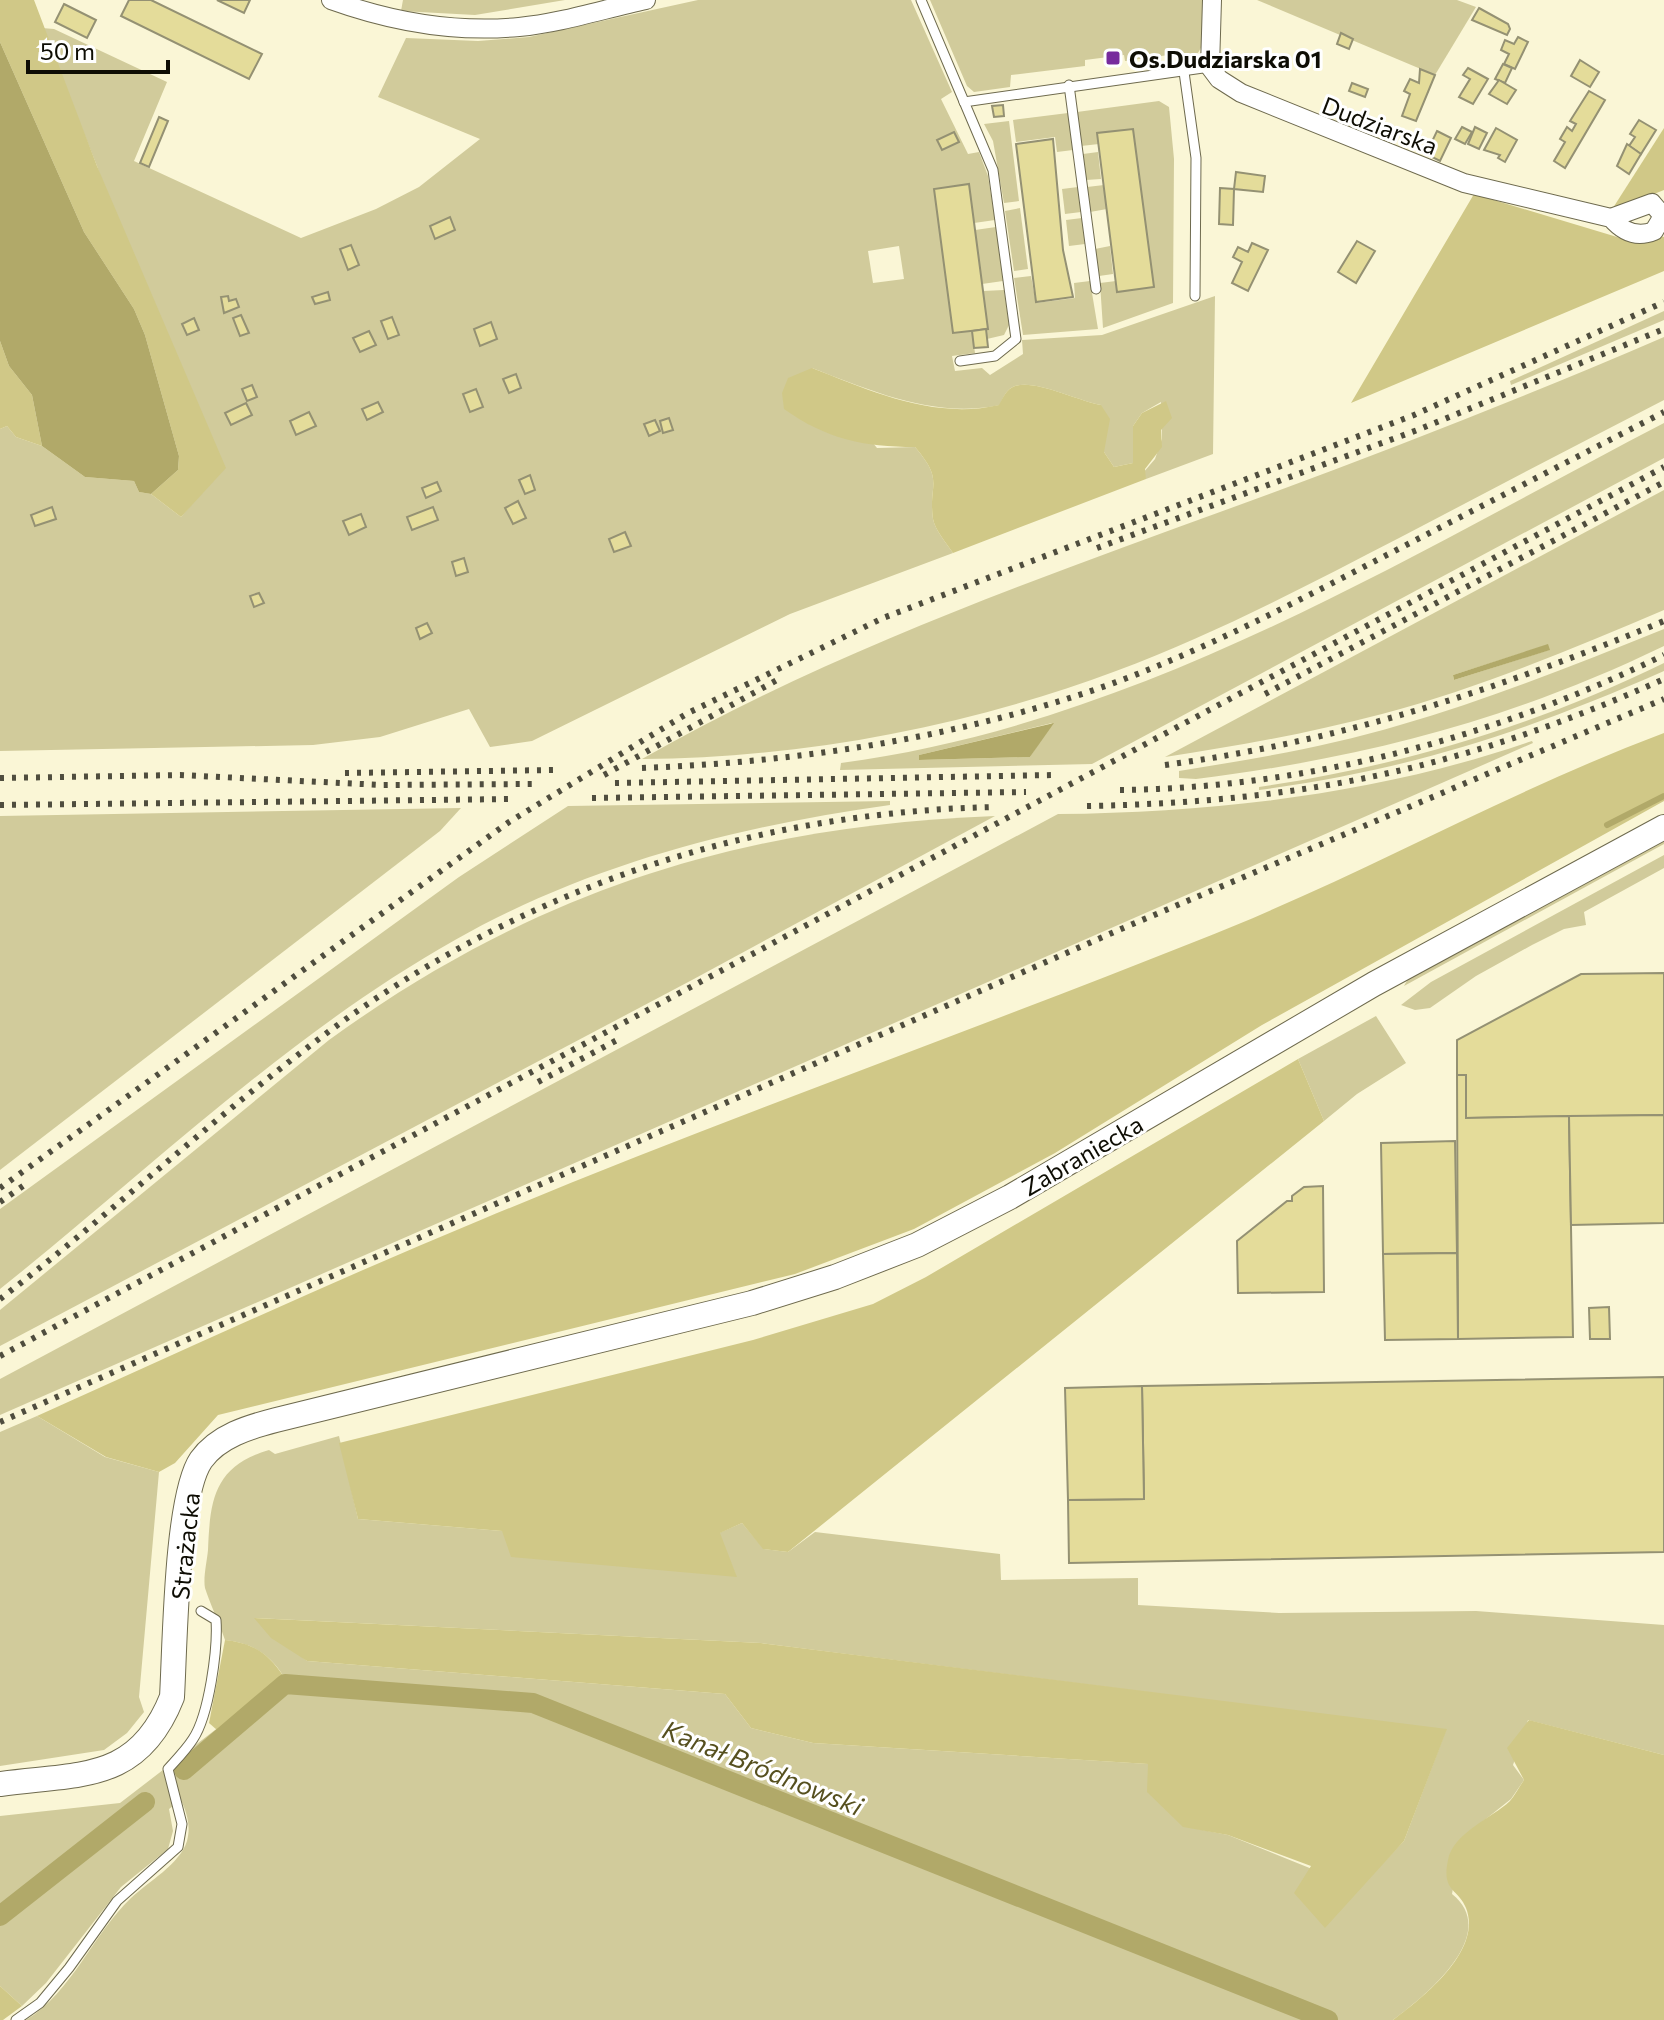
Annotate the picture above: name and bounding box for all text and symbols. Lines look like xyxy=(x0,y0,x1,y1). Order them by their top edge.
scale bar xyxy=(28,24,168,74)
text: 50 m xyxy=(40,36,95,65)
place label: Os.Dudziarska 01 xyxy=(1129,44,1322,73)
marker: Os.Dudziarska 01 xyxy=(1104,49,1122,67)
street label: Dudziarska xyxy=(1318,90,1442,160)
street label: Zabraniecka xyxy=(1016,1109,1148,1201)
street label: Strażacka xyxy=(165,1491,205,1601)
water label: Kanał Bródnowski xyxy=(659,1713,869,1822)

